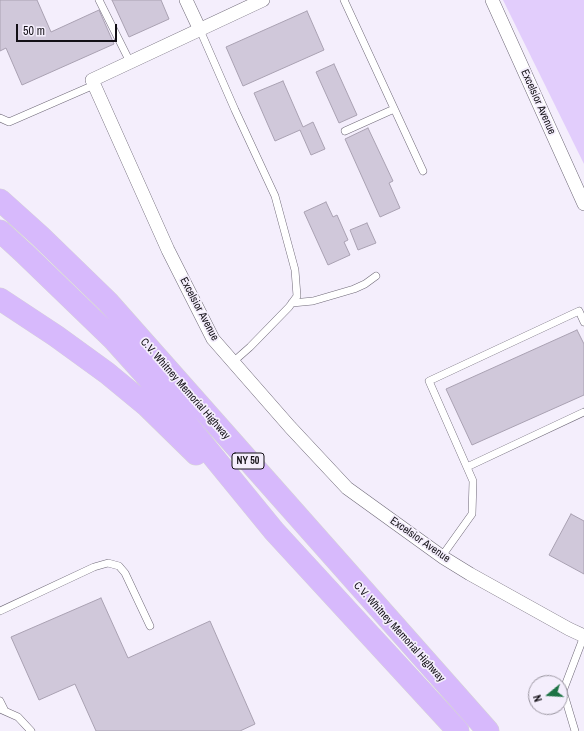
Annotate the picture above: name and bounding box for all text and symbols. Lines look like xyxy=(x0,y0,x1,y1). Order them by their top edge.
scale bar xyxy=(18,16,119,42)
text: 50 m xyxy=(23,23,45,39)
street label: Excelsior Avenue xyxy=(518,67,558,137)
street label: Excelsior Avenue xyxy=(177,275,221,343)
street label: C.V. Whitney Memorial Highway xyxy=(137,336,233,442)
road number: NY 50 xyxy=(232,453,264,469)
street label: Excelsior Avenue xyxy=(388,515,452,565)
street label: C.V. Whitney Memorial Highway xyxy=(351,579,447,685)
north arrow xyxy=(528,675,568,715)
text: N xyxy=(530,693,545,704)

